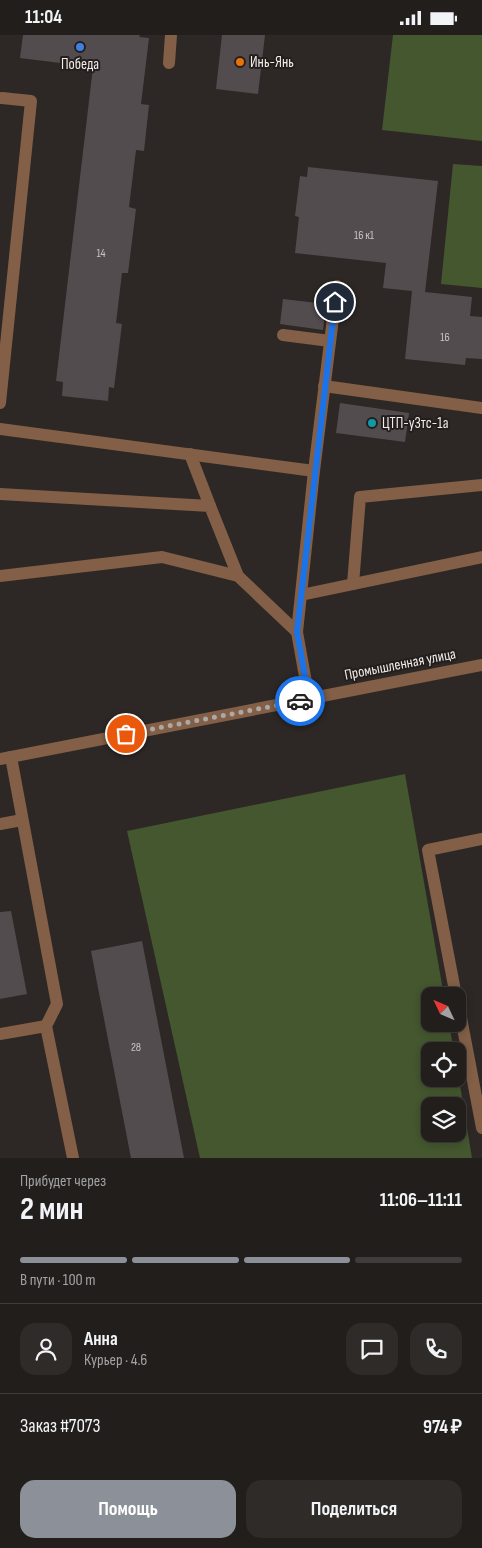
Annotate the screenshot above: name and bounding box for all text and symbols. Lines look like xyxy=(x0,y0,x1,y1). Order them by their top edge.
text: 11:04 xyxy=(25,6,62,29)
marker: Победа xyxy=(74,41,86,53)
place label: Инь-Янь xyxy=(250,53,294,72)
place label: Победа xyxy=(61,55,99,74)
marker: Инь-Янь xyxy=(234,56,246,68)
house number: 16 к1 xyxy=(354,228,375,243)
house number: 14 xyxy=(96,246,106,261)
pin xyxy=(314,281,356,323)
icon: home xyxy=(321,288,349,316)
house number: 16 xyxy=(440,330,450,345)
place label: ЦТП-у3тс-1а xyxy=(382,414,449,433)
marker: ЦТП-у3тс-1а xyxy=(366,417,378,429)
street label: Промышленная улица xyxy=(343,644,458,685)
courier xyxy=(275,676,325,726)
icon: car xyxy=(286,687,314,715)
pin xyxy=(105,713,147,755)
icon: bag xyxy=(112,720,140,748)
north arrow xyxy=(421,987,466,1033)
map controls xyxy=(421,987,466,1142)
house number: 28 xyxy=(131,1040,141,1055)
button: locate xyxy=(421,1042,466,1087)
button: layers xyxy=(421,1097,466,1142)
text: Прибудет через xyxy=(20,1172,106,1191)
text: 11:06–11:11 xyxy=(380,1189,462,1212)
text: 2 мин xyxy=(20,1190,84,1229)
text: В пути · 100 m xyxy=(20,1271,96,1290)
button: person xyxy=(20,1323,72,1375)
button: chat xyxy=(346,1323,398,1375)
button: phone xyxy=(410,1323,462,1375)
text: Анна xyxy=(84,1328,118,1351)
text: Курьер · 4.6 xyxy=(84,1351,147,1370)
text: Заказ #7073 xyxy=(20,1415,100,1438)
text: 974 ₽ xyxy=(423,1416,462,1439)
button: Помощь xyxy=(20,1480,236,1538)
button: Поделиться xyxy=(246,1480,462,1538)

